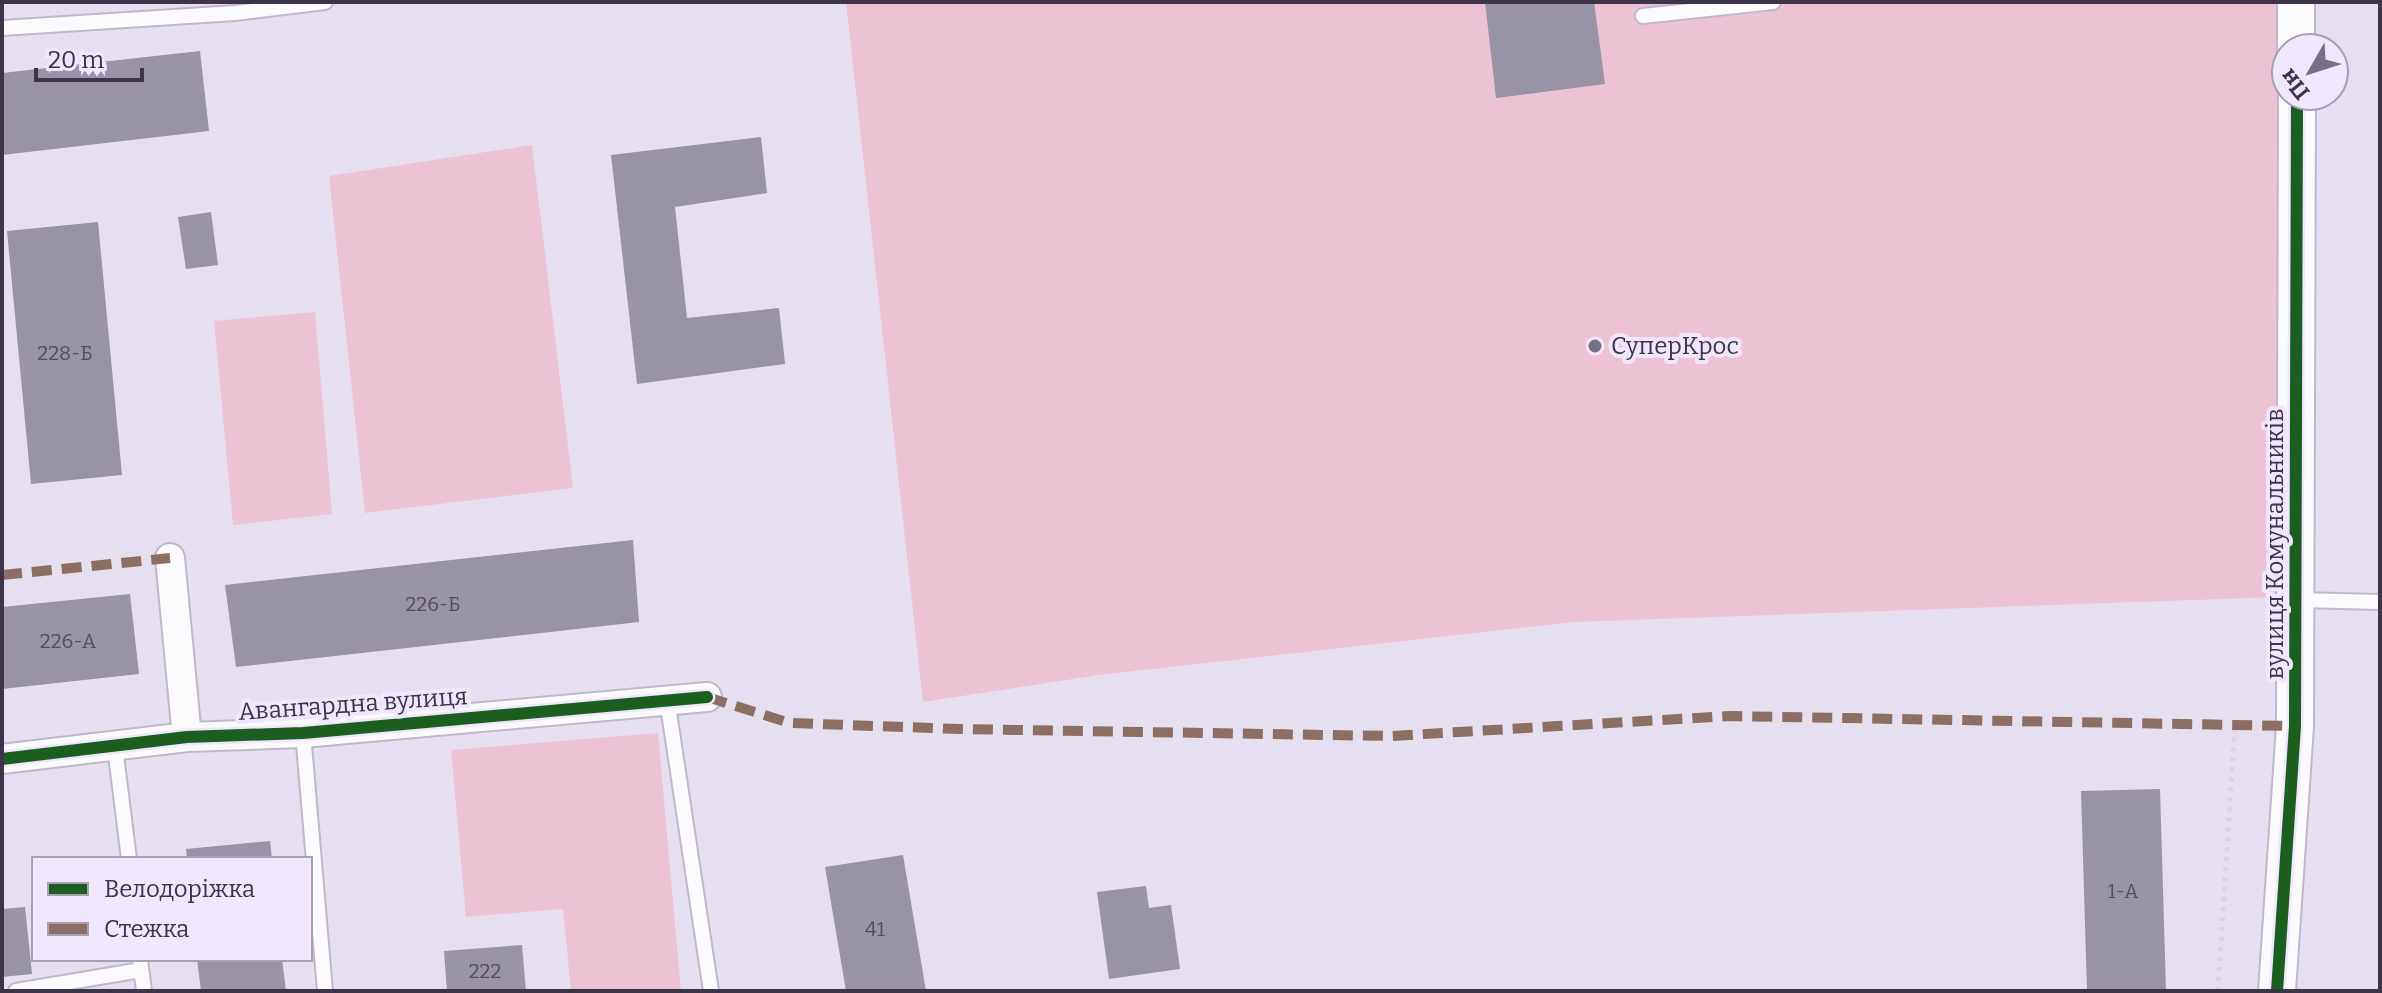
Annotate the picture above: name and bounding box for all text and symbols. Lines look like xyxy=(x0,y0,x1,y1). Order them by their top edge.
scale bar xyxy=(36,32,142,82)
north arrow xyxy=(2270,32,2350,112)
text: 20 m xyxy=(48,46,104,74)
text: Пн xyxy=(2274,63,2315,105)
place label: СуперКрос xyxy=(1611,332,1739,360)
marker: СуперКрос xyxy=(1586,337,1604,355)
house number: 228-Б xyxy=(37,341,93,365)
street label: вулиця Комунальників xyxy=(2261,409,2289,679)
house number: 226-Б xyxy=(405,592,461,616)
house number: 226-А xyxy=(40,629,97,653)
street label: Авангардна вулиця xyxy=(238,682,468,726)
legend xyxy=(32,857,312,961)
text: Велодоріжка xyxy=(104,875,255,903)
house number: 1-А xyxy=(2108,879,2139,903)
text: Стежка xyxy=(104,915,189,943)
house number: 41 xyxy=(865,917,885,941)
house number: 222 xyxy=(469,959,501,983)

